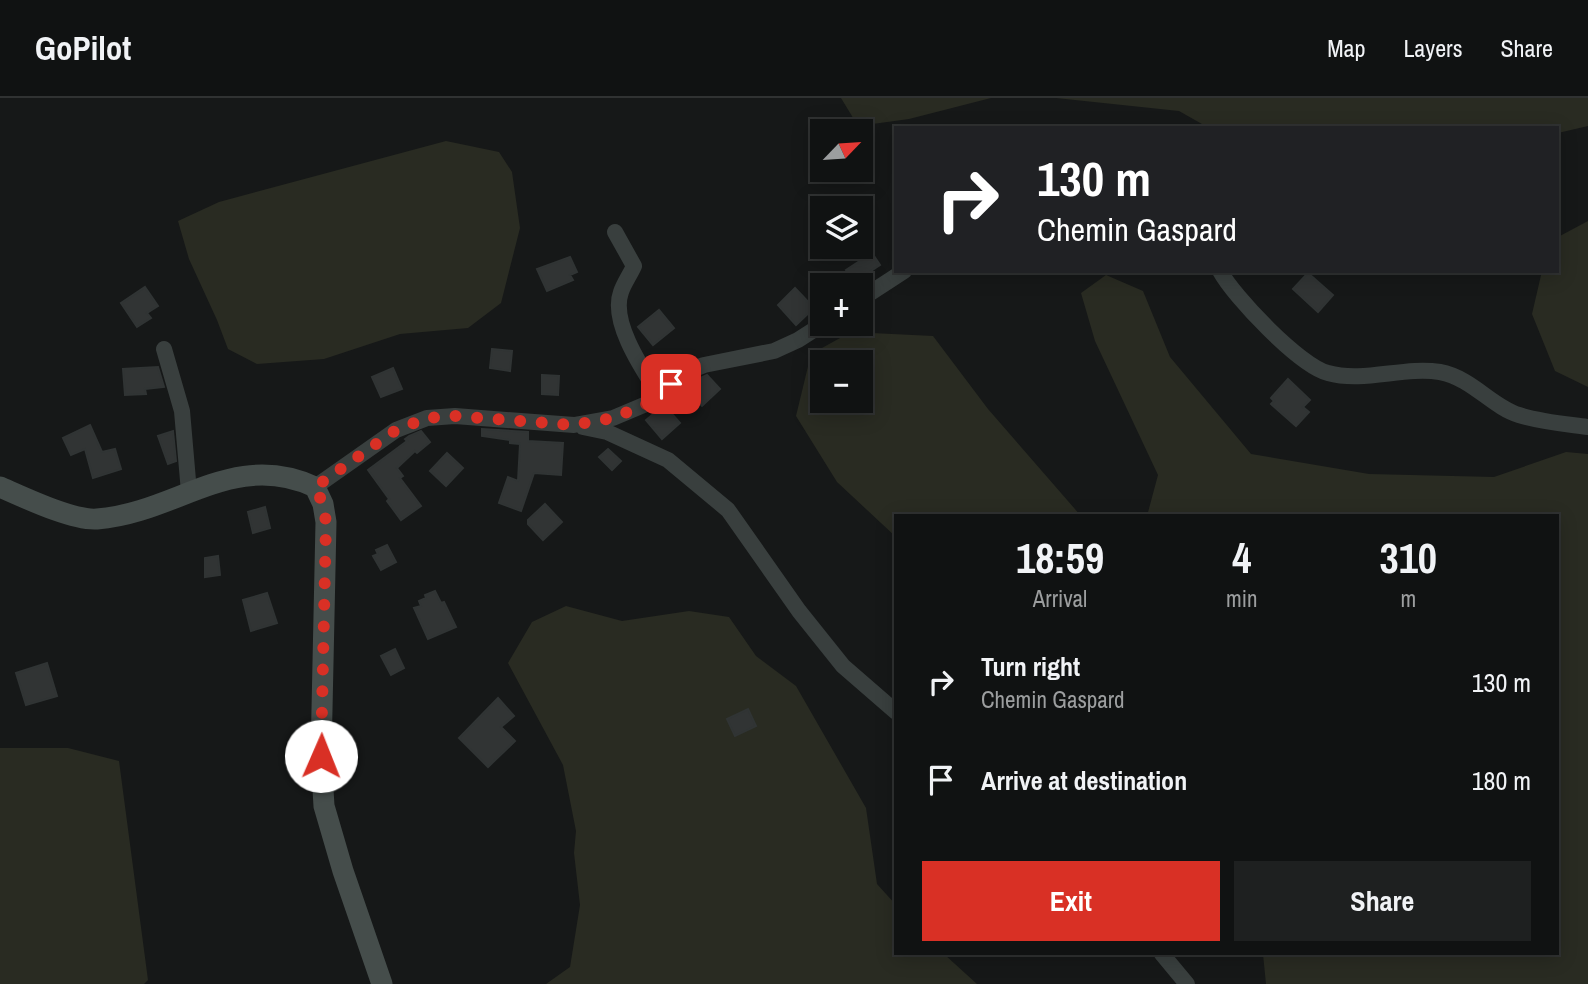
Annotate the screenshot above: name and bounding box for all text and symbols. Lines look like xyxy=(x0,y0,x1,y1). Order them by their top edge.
text: GoPilot xyxy=(35,26,131,70)
text: Map xyxy=(1327,32,1365,64)
text: Layers xyxy=(1403,32,1462,64)
text: Share xyxy=(1500,32,1553,64)
north arrow xyxy=(810,119,873,182)
map controls xyxy=(810,119,873,413)
text: 130 m xyxy=(1037,145,1151,211)
icon: right xyxy=(922,154,1013,245)
button: layers xyxy=(810,196,873,259)
text: Chemin Gaspard xyxy=(1037,208,1237,251)
button: + xyxy=(810,273,873,336)
button: − xyxy=(810,350,873,413)
pin xyxy=(641,354,701,414)
icon: arrive xyxy=(652,365,690,403)
text: 18:59 xyxy=(1016,530,1104,586)
text: 4 xyxy=(1232,530,1251,586)
text: 310 xyxy=(1380,530,1437,586)
text: Arrival xyxy=(1033,583,1087,614)
text: min xyxy=(1226,583,1258,614)
text: m xyxy=(1400,583,1416,614)
text: Turn right xyxy=(981,649,1080,684)
icon: right xyxy=(922,663,960,701)
text: 130 m xyxy=(1472,665,1531,700)
text: Chemin Gaspard xyxy=(981,684,1125,715)
position arrow xyxy=(284,719,358,793)
icon: arrive xyxy=(922,761,960,799)
text: Arrive at destination xyxy=(981,763,1187,798)
text: 180 m xyxy=(1472,763,1531,798)
button: Exit xyxy=(922,861,1220,941)
button: Share xyxy=(1234,861,1531,941)

